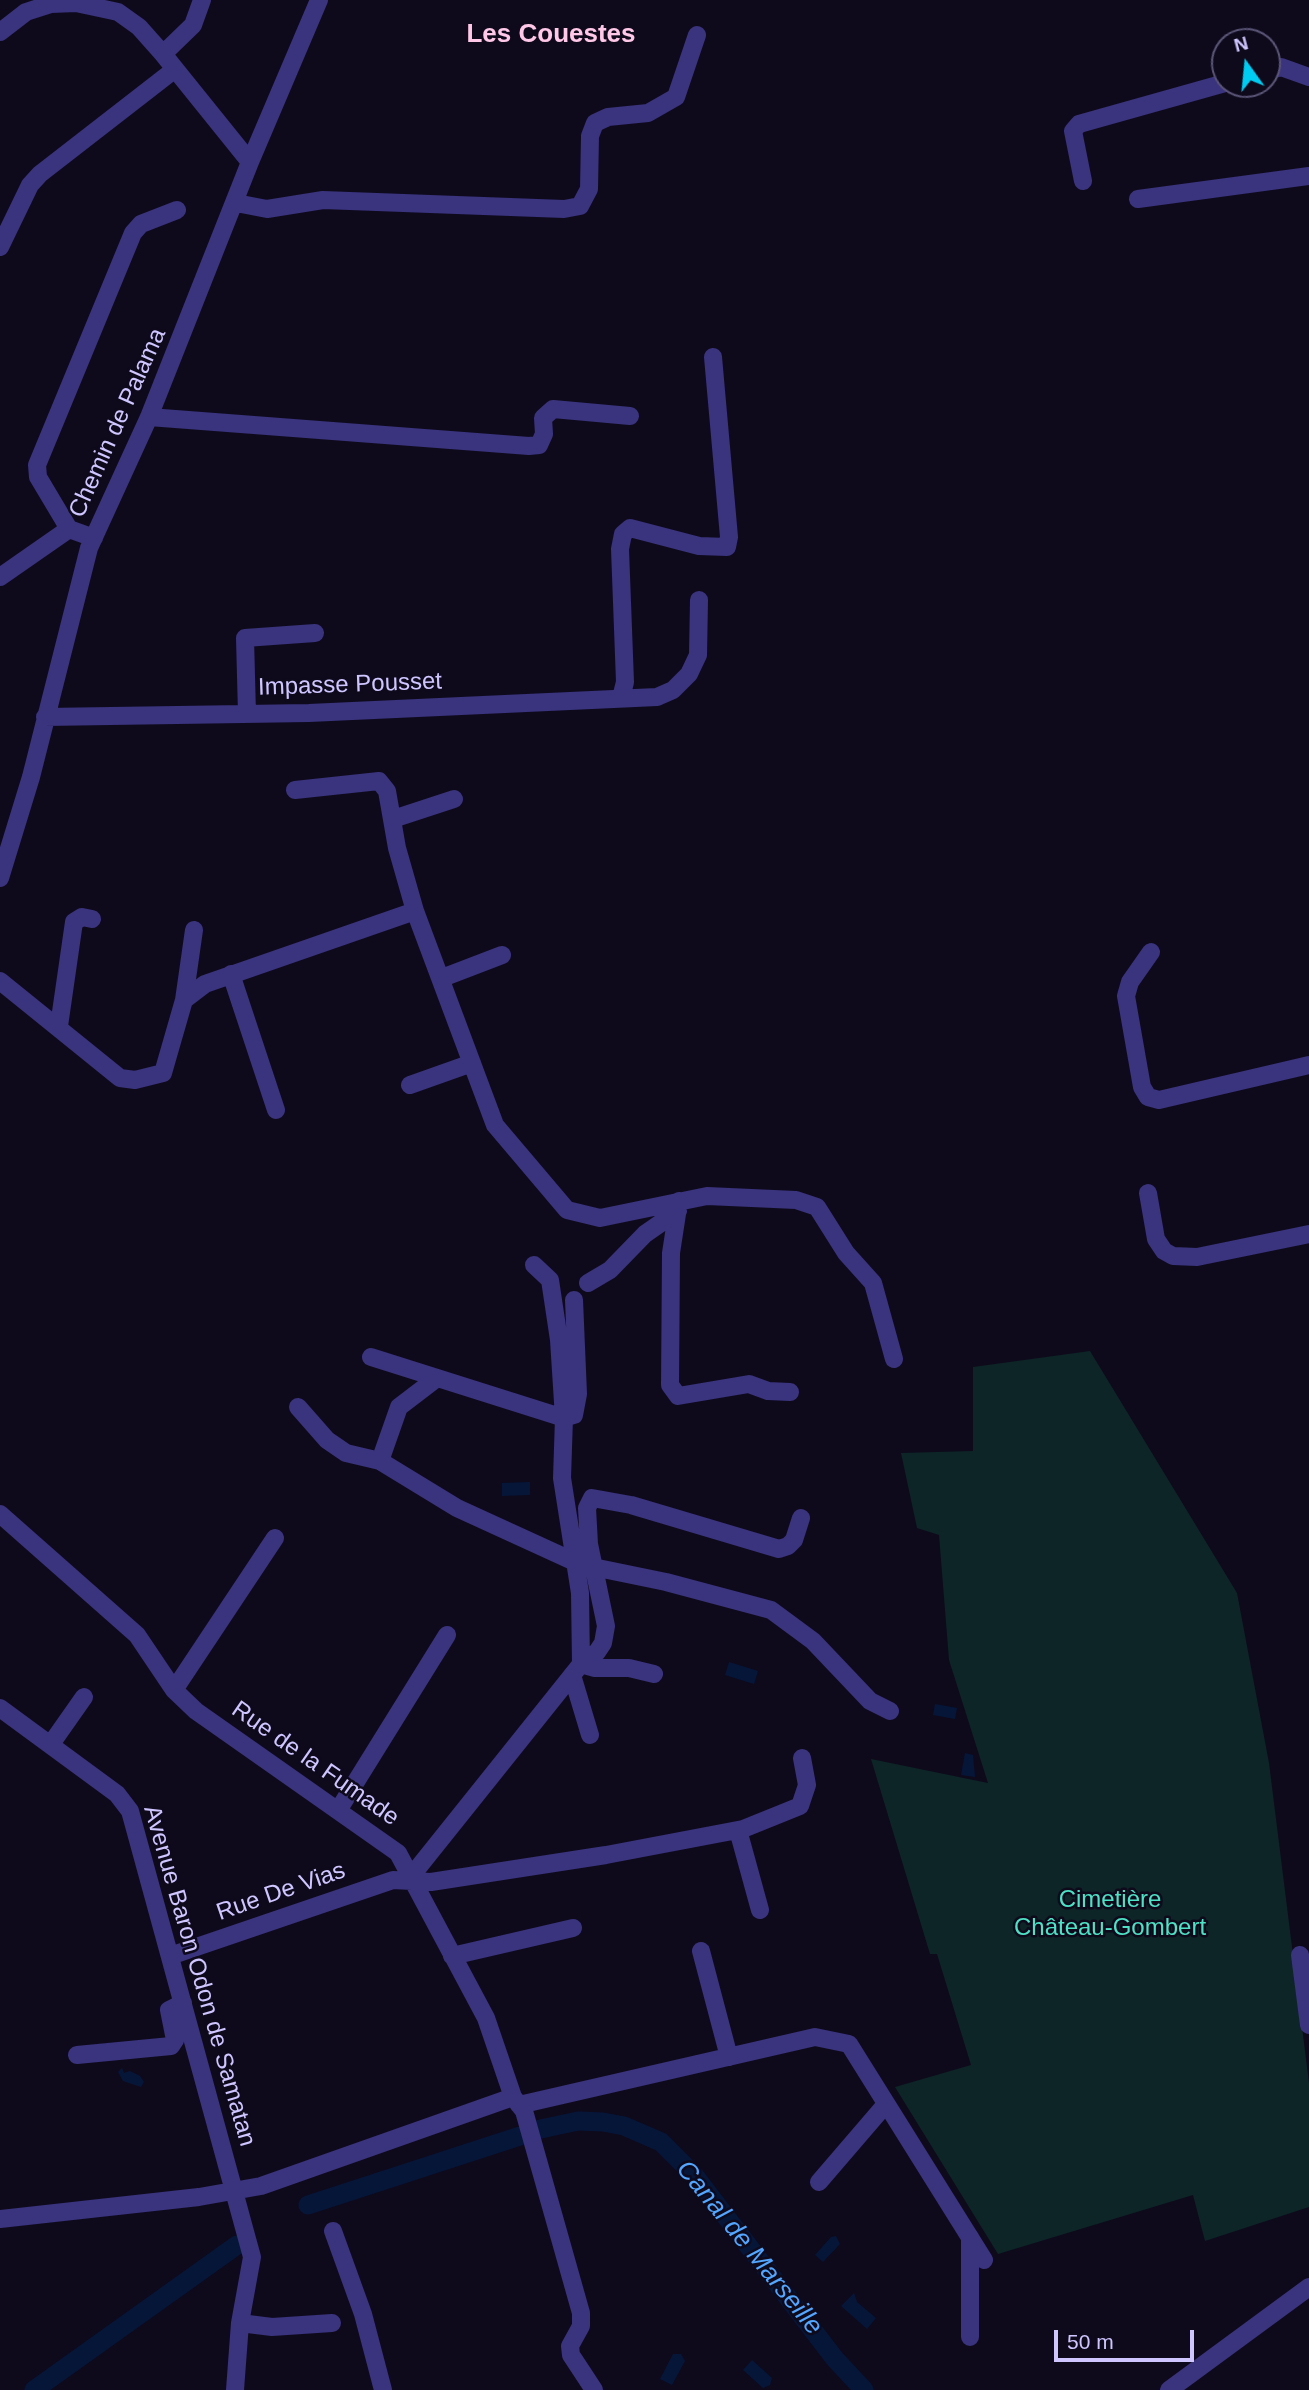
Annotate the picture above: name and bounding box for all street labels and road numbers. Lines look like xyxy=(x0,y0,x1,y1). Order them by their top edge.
street label: Chemin de Palama xyxy=(63,324,173,522)
street label: Impasse Pousset xyxy=(258,667,442,703)
street label: Rue de la Fumade xyxy=(226,1696,404,1832)
street label: Avenue Baron Odon de Samatan xyxy=(136,1802,262,2150)
street label: Rue De Vias xyxy=(213,1857,349,1927)

